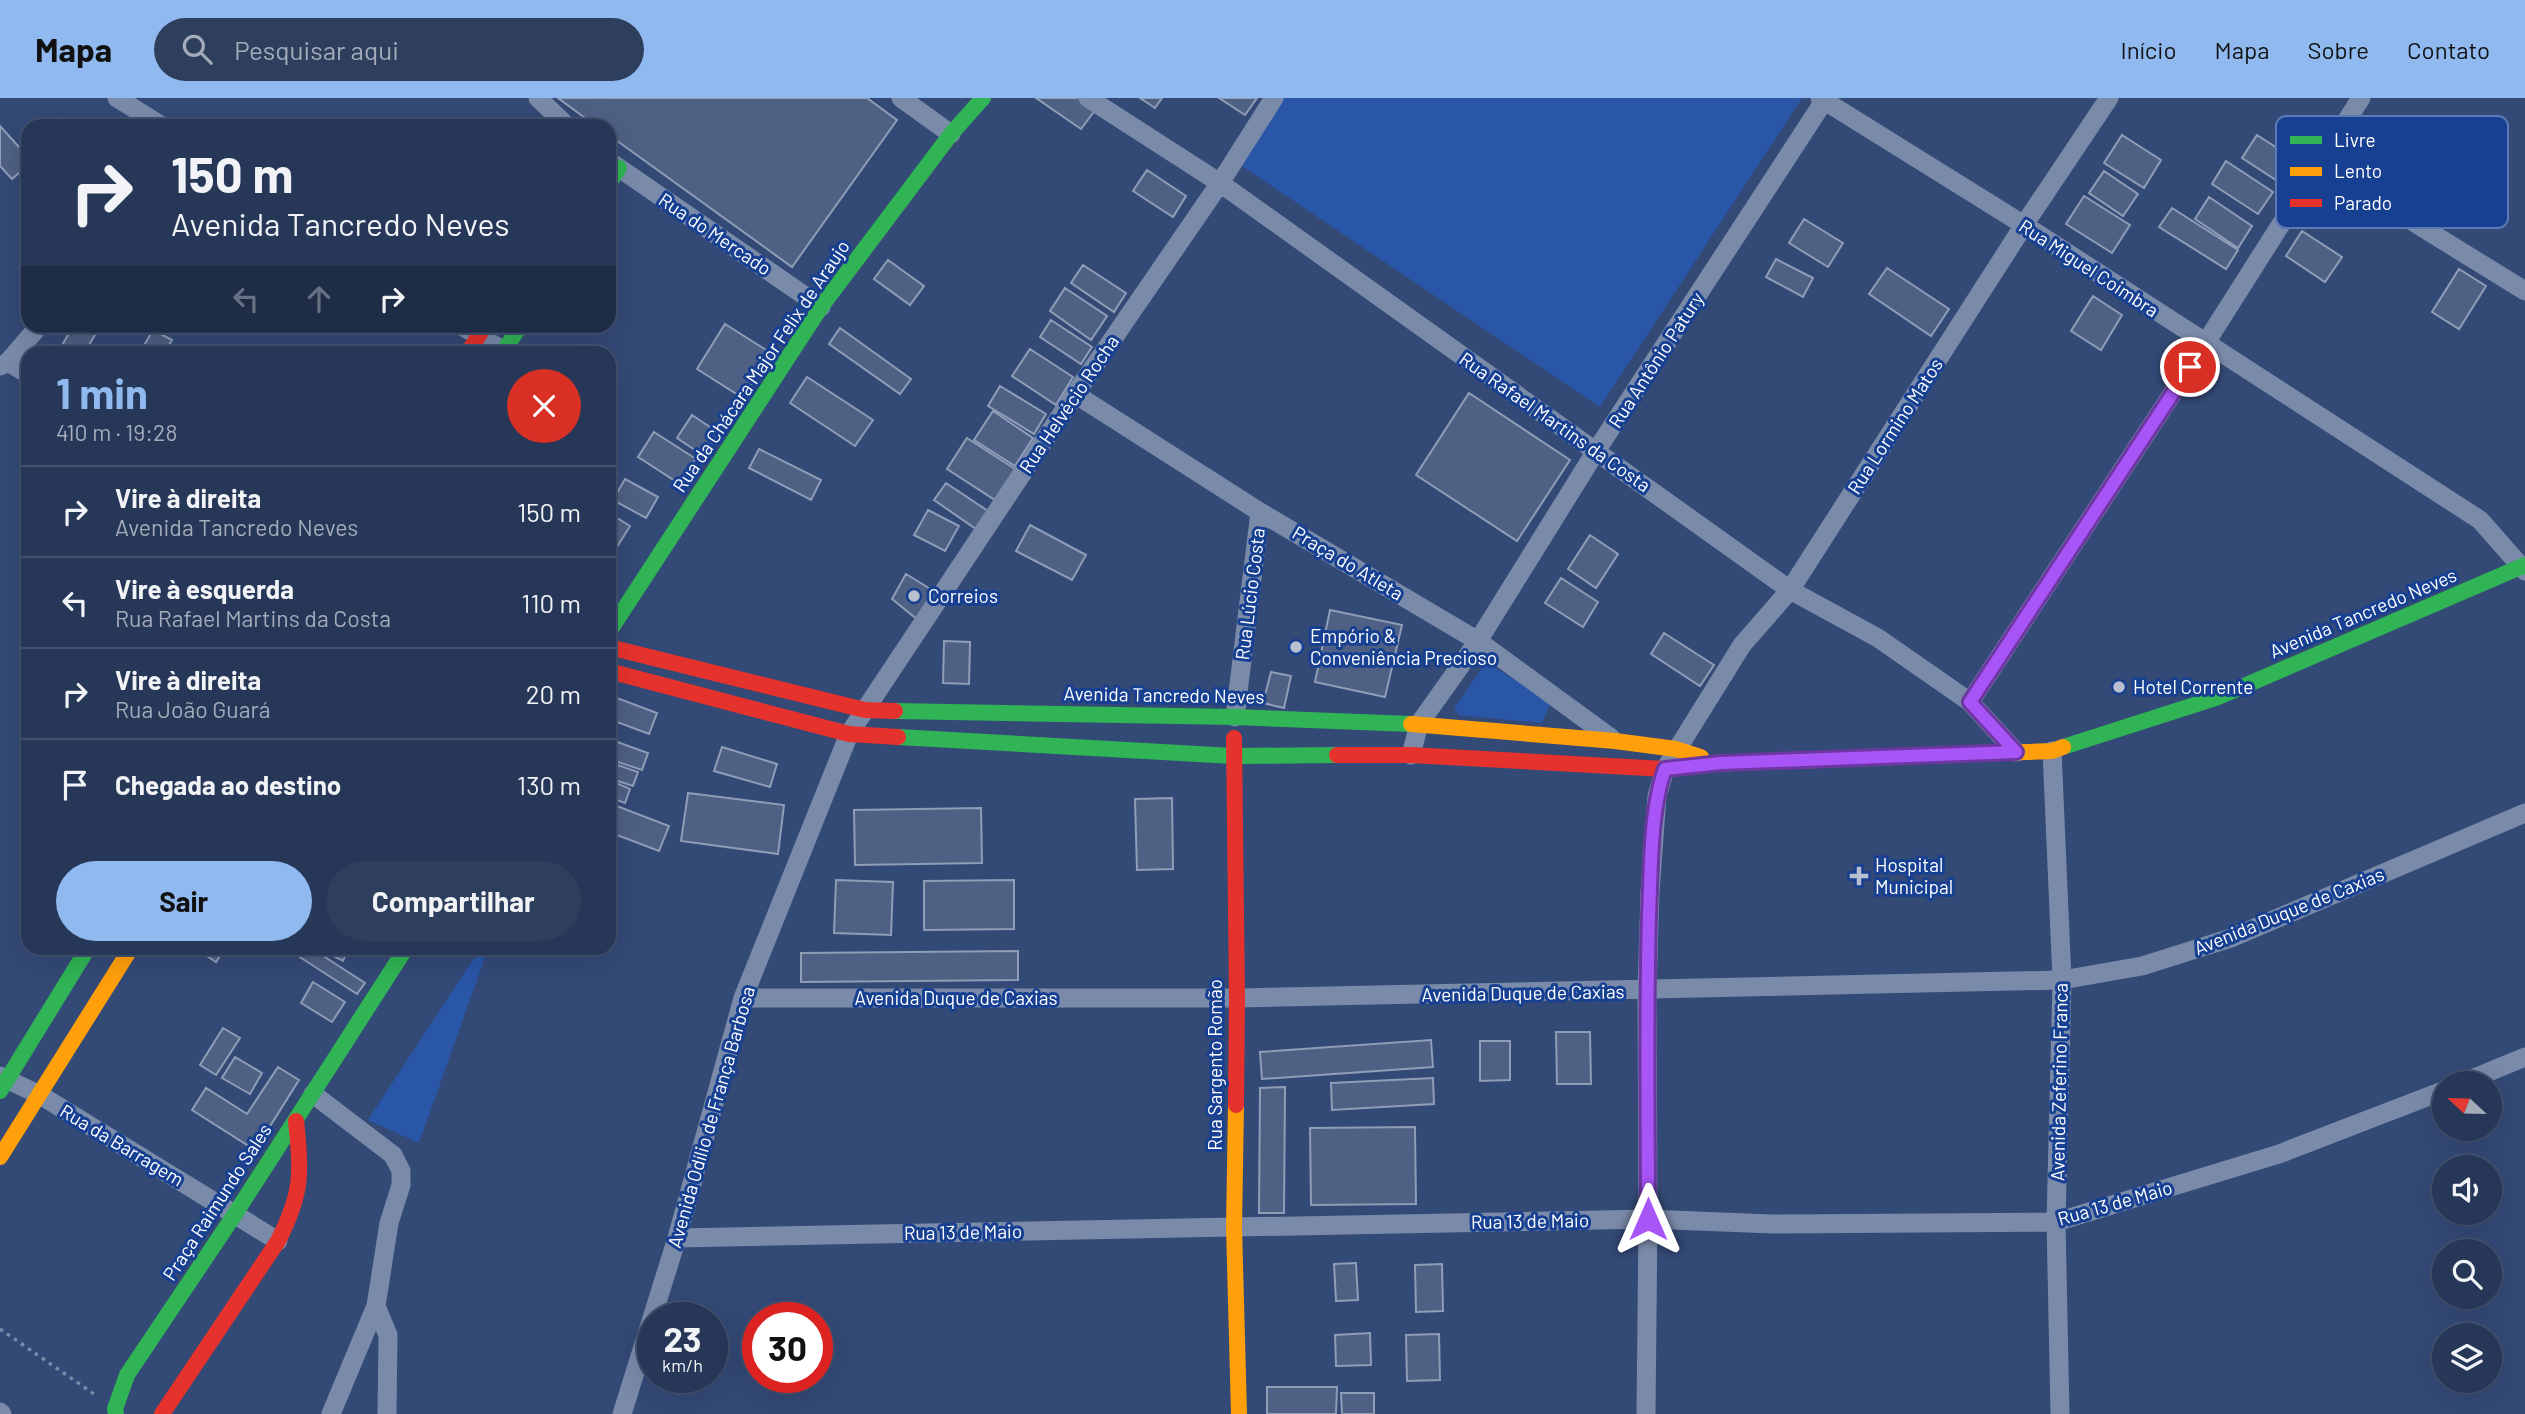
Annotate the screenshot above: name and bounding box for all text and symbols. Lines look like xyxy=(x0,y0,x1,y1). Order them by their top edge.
search box xyxy=(154,18,644,81)
text: Mapa xyxy=(35,29,112,69)
icon: search xyxy=(178,30,216,68)
text: Pesquisar aqui xyxy=(234,34,399,65)
text: Início xyxy=(2121,35,2177,64)
text: Mapa xyxy=(2215,35,2269,64)
text: Sobre xyxy=(2307,35,2369,64)
text: Contato xyxy=(2407,35,2490,64)
legend xyxy=(2276,116,2508,228)
text: Livre xyxy=(2334,128,2376,151)
text: 150 m xyxy=(171,144,293,203)
icon: right xyxy=(56,147,147,238)
text: Lento xyxy=(2334,159,2382,182)
street label: Rua do Mercado xyxy=(655,188,776,280)
text: Parado xyxy=(2334,191,2392,214)
text: Avenida Tancredo Neves xyxy=(171,204,510,242)
street label: Rua Miguel Coimbra xyxy=(2015,214,2163,321)
street label: Rua da Chácara Major Felix de Araujo xyxy=(667,235,854,496)
icon: left xyxy=(227,280,265,318)
icon: ahead xyxy=(300,280,338,318)
icon: right xyxy=(373,280,411,318)
street label: Rua Antônio Patury xyxy=(1603,287,1708,432)
street label: Rua Helvécio Rocha xyxy=(1014,330,1123,477)
pin xyxy=(2160,337,2220,397)
street label: Rua Rafael Martins da Costa xyxy=(1455,347,1655,496)
icon: arrive xyxy=(2171,348,2209,386)
street label: Rua Lormino Matos xyxy=(1842,353,1947,498)
text: 1 min xyxy=(56,367,148,417)
button: close xyxy=(507,369,581,443)
text: 410 m · 19:28 xyxy=(56,418,177,446)
text: Vire à direita xyxy=(115,482,261,513)
icon: right xyxy=(56,493,94,531)
text: 150 m xyxy=(517,496,581,527)
text: Avenida Tancredo Neves xyxy=(115,513,358,541)
street label: Praça do Atleta xyxy=(1289,521,1408,605)
street label: Rua Lúcio Costa xyxy=(1230,527,1269,661)
street label: Avenida Tancredo Neves xyxy=(2266,563,2460,662)
text: Vire à esquerda xyxy=(115,573,294,604)
icon: left xyxy=(56,584,94,622)
place label: Correios xyxy=(928,584,998,607)
text: 110 m xyxy=(521,587,581,618)
marker: Correios xyxy=(906,588,922,604)
text: Rua Rafael Martins da Costa xyxy=(115,604,391,632)
place label: Empório & Conveniência Precioso xyxy=(1310,624,1497,669)
marker: Empório & Conveniência Precioso xyxy=(1288,639,1304,655)
text: Vire à direita xyxy=(115,664,261,695)
icon: right xyxy=(56,675,94,713)
place label: Hotel Corrente xyxy=(2133,675,2253,698)
text: 20 m xyxy=(526,678,581,709)
marker: Hotel Corrente xyxy=(2111,679,2127,695)
street label: Avenida Tancredo Neves xyxy=(1063,681,1265,708)
text: Rua João Guará xyxy=(115,695,271,723)
icon: arrive xyxy=(56,766,94,804)
text: Chegada ao destino xyxy=(115,769,341,800)
text: 130 m xyxy=(517,769,581,800)
place label: Hospital Municipal xyxy=(1875,853,1953,898)
button: Sair xyxy=(56,861,312,941)
button: Compartilhar xyxy=(326,861,581,941)
street label: Avenida Duque de Caxias xyxy=(2190,862,2387,959)
marker: Hospital Municipal xyxy=(1849,866,1869,886)
street label: Rua Sargento Romão xyxy=(1203,979,1226,1151)
street label: Avenida Duque de Caxias xyxy=(1421,979,1625,1006)
street label: Avenida Odílio de França Barbosa xyxy=(662,983,759,1250)
street label: Avenida Zeferino Franca xyxy=(2045,983,2072,1181)
street label: Avenida Duque de Caxias xyxy=(854,986,1058,1009)
north arrow xyxy=(2432,1071,2502,1141)
map controls xyxy=(2432,1071,2502,1393)
street label: Rua da Barragem xyxy=(56,1099,188,1191)
street label: Praça Raimundo Sales xyxy=(157,1119,276,1284)
button: sound xyxy=(2432,1155,2502,1225)
street label: Rua 13 de Maio xyxy=(2055,1175,2175,1230)
position arrow xyxy=(1611,1182,1685,1256)
street label: Rua 13 de Maio xyxy=(1471,1208,1589,1233)
street label: Rua 13 de Maio xyxy=(904,1219,1022,1244)
button: search xyxy=(2432,1239,2502,1309)
speed limit sign: 30 xyxy=(742,1302,833,1393)
text: 23 xyxy=(663,1317,702,1359)
button: layers xyxy=(2432,1323,2502,1393)
text: km/h xyxy=(662,1354,703,1376)

